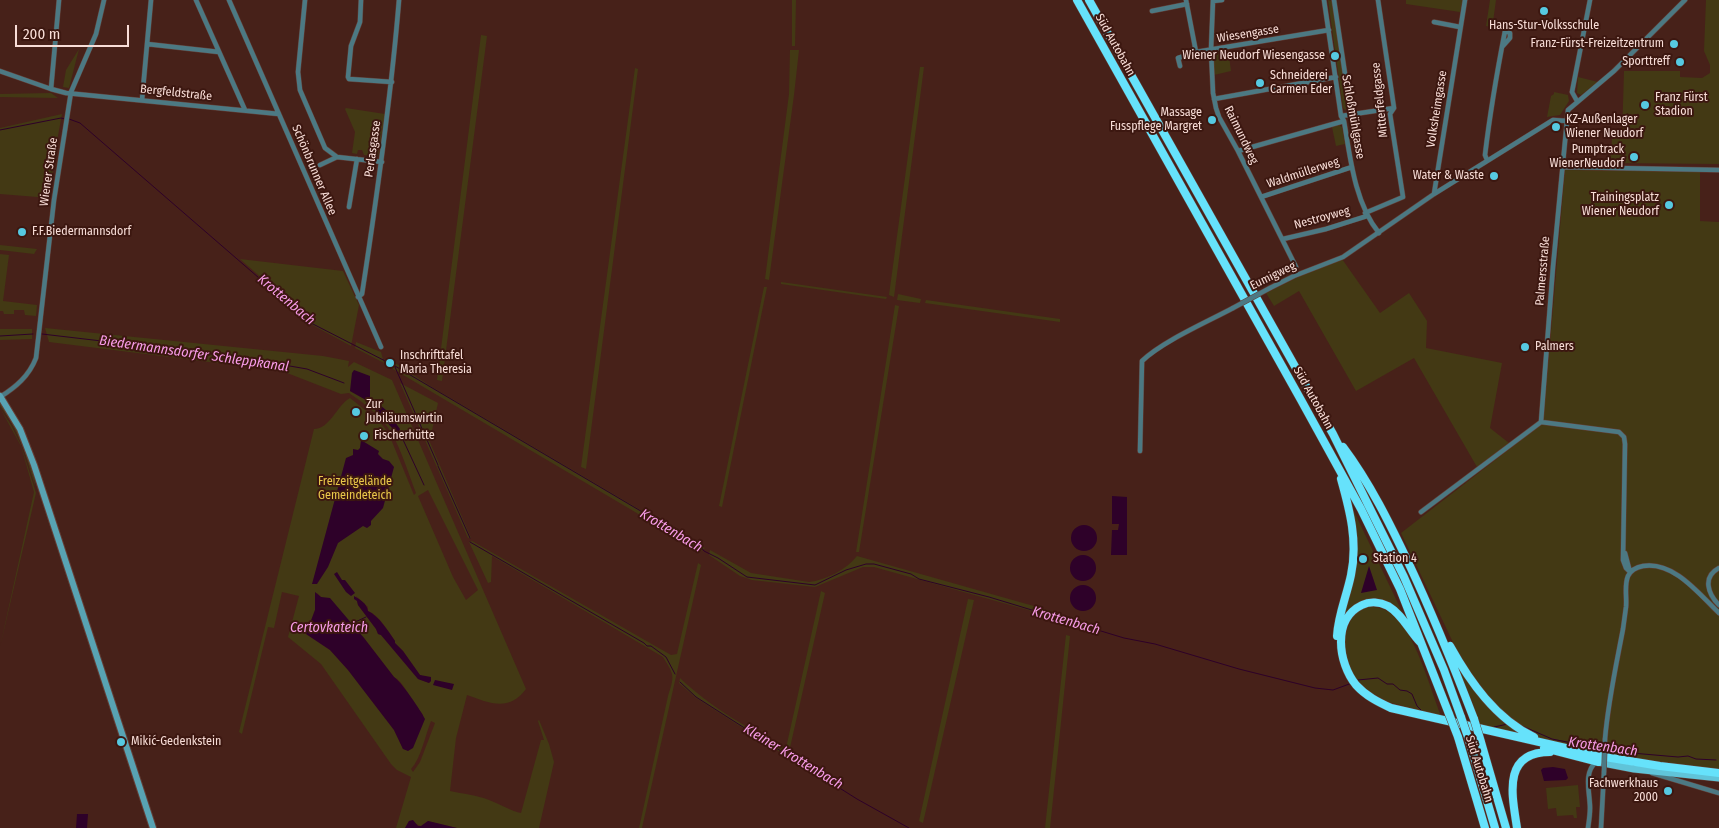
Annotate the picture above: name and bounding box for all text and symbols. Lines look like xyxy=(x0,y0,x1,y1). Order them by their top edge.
marker: Hans-Stur-Volksschule xyxy=(1538,5,1550,17)
street label: Süd Autobahn xyxy=(1092,11,1138,79)
scale bar xyxy=(18,15,131,47)
place label: Hans-Stur-Volksschule xyxy=(1489,19,1599,33)
street label: Wiesengasse xyxy=(1216,22,1280,46)
text: 200 m xyxy=(23,25,60,43)
place label: Franz-Fürst-Freizeitzentrum xyxy=(1531,37,1664,51)
marker: Franz-Fürst-Freizeitzentrum xyxy=(1668,38,1680,50)
place label: Wiener Neudorf Wiesengasse xyxy=(1182,49,1325,63)
marker: Wiener Neudorf Wiesengasse xyxy=(1329,50,1341,62)
place label: Sporttreff xyxy=(1622,55,1670,69)
marker: Sporttreff xyxy=(1674,56,1686,68)
street label: Mitterfeldgasse xyxy=(1369,62,1391,138)
place label: Schneiderei Carmen Eder xyxy=(1270,69,1332,97)
street label: Volksheimgasse xyxy=(1424,69,1450,149)
street label: Schloßmühlgasse xyxy=(1338,74,1368,160)
marker: Schneiderei Carmen Eder xyxy=(1254,77,1266,89)
street label: Bergfeldstraße xyxy=(139,82,213,104)
place label: Franz Fürst Stadion xyxy=(1655,91,1708,119)
marker: Franz Fürst Stadion xyxy=(1639,99,1651,111)
street label: Raimundweg xyxy=(1221,104,1261,166)
place label: Massage Fusspflege Margret xyxy=(1110,106,1202,134)
place label: KZ-Außenlager Wiener Neudorf xyxy=(1566,113,1643,141)
marker: Massage Fusspflege Margret xyxy=(1206,114,1218,126)
street label: Perlasgasse xyxy=(362,120,384,178)
marker: KZ-Außenlager Wiener Neudorf xyxy=(1550,121,1562,133)
street label: Schönbrunner Allee xyxy=(288,123,340,217)
street label: Wiener Straße xyxy=(37,137,61,207)
place label: Pumptrack WienerNeudorf xyxy=(1550,143,1624,171)
marker: Pumptrack WienerNeudorf xyxy=(1628,151,1640,163)
street label: Waldmüllerweg xyxy=(1265,155,1341,191)
place label: Water & Waste xyxy=(1413,169,1484,183)
marker: Water & Waste xyxy=(1488,170,1500,182)
place label: Trainingsplatz Wiener Neudorf xyxy=(1582,191,1659,219)
marker: Trainingsplatz Wiener Neudorf xyxy=(1663,199,1675,211)
street label: Nestroyweg xyxy=(1293,204,1351,232)
place label: F.F.Biedermannsdorf xyxy=(32,225,131,239)
marker: F.F.Biedermannsdorf xyxy=(16,226,28,238)
street label: Palmersstraße xyxy=(1533,236,1553,306)
street label: Eumigweg xyxy=(1248,259,1298,293)
water label: Krottenbach xyxy=(254,271,318,329)
water label: Biedermannsdorfer Schleppkanal xyxy=(98,332,290,376)
place label: Palmers xyxy=(1535,340,1574,354)
marker: Palmers xyxy=(1519,341,1531,353)
place label: Inschrifttafel Maria Theresia xyxy=(400,349,472,377)
marker: Inschrifttafel Maria Theresia xyxy=(384,357,396,369)
street label: Süd Autobahn xyxy=(1290,364,1336,432)
place label: Zur Jubiläumswirtin xyxy=(366,398,443,426)
marker: Zur Jubiläumswirtin xyxy=(350,406,362,418)
place label: Fischerhütte xyxy=(374,429,435,443)
marker: Fischerhütte xyxy=(358,430,370,442)
park label: Freizeitgelände Gemeindeteich xyxy=(318,475,392,503)
water label: Krottenbach xyxy=(637,506,705,556)
place label: Station 4 xyxy=(1373,552,1417,566)
marker: Station 4 xyxy=(1357,553,1369,565)
water label: Krottenbach xyxy=(1030,603,1102,639)
water label: Certovkateich xyxy=(290,620,368,636)
water label: Kleiner Krottenbach xyxy=(740,721,846,793)
street label: Süd Autobahn xyxy=(1462,734,1496,804)
water label: Krottenbach xyxy=(1567,734,1639,760)
place label: Mikić-Gedenkstein xyxy=(131,735,221,749)
marker: Mikić-Gedenkstein xyxy=(115,736,127,748)
place label: Fachwerkhaus 2000 xyxy=(1589,777,1658,805)
marker: Fachwerkhaus 2000 xyxy=(1662,785,1674,797)

